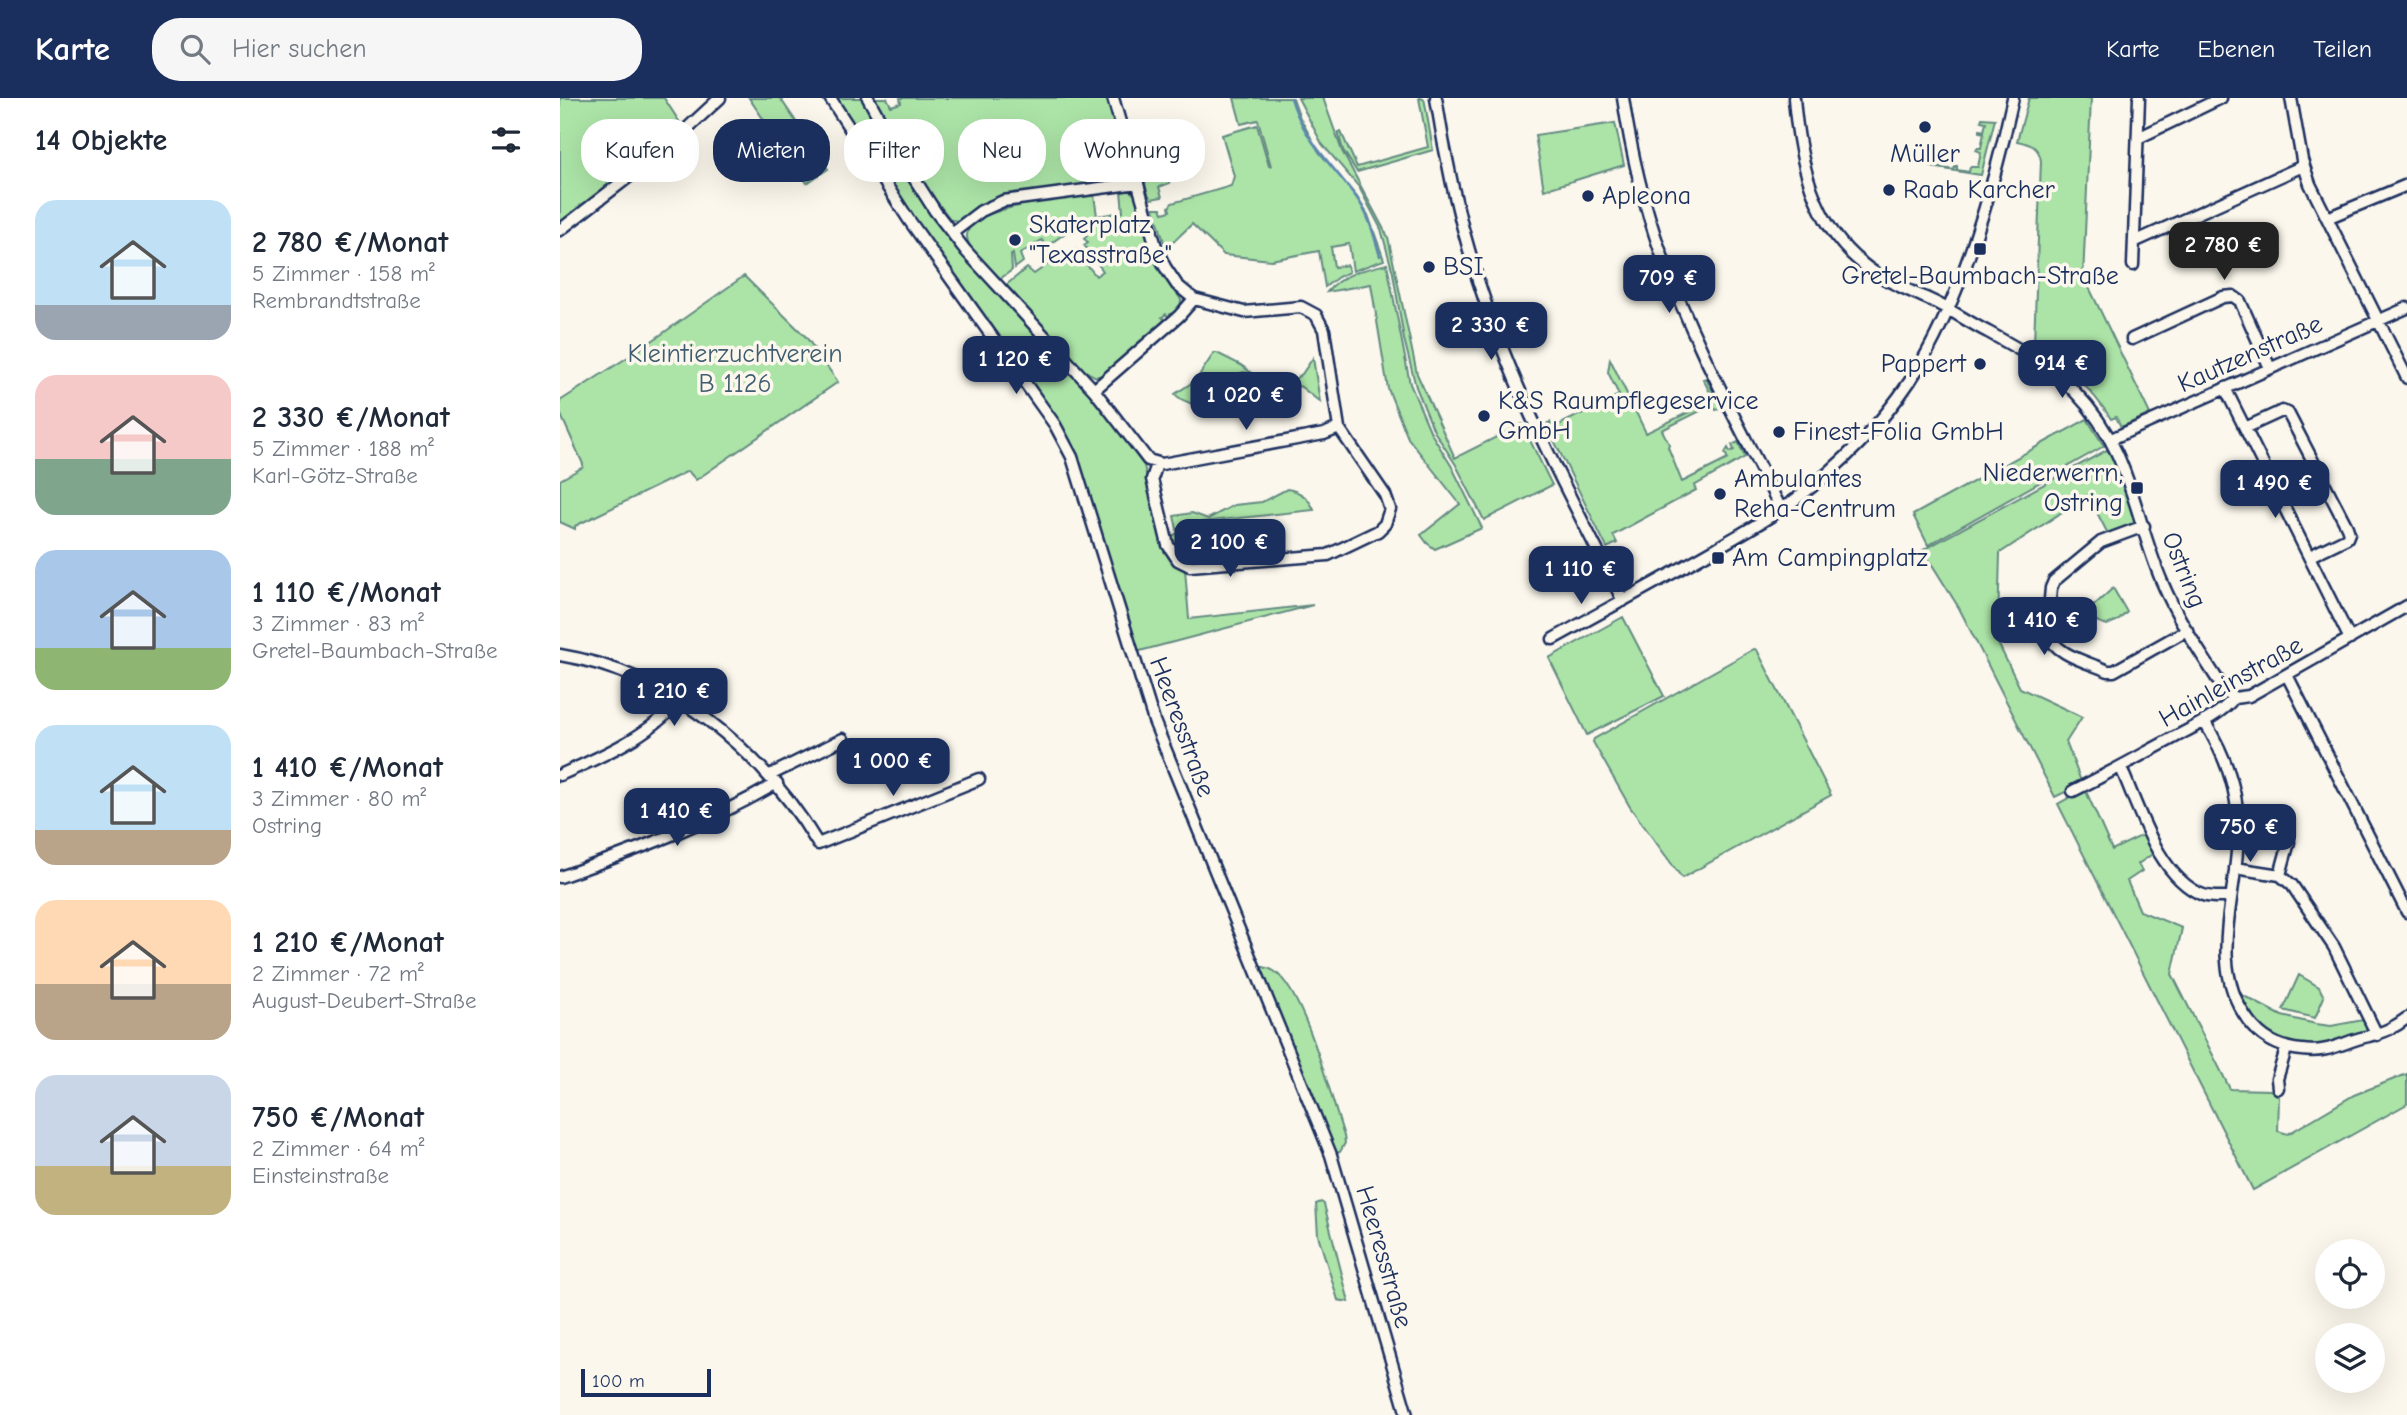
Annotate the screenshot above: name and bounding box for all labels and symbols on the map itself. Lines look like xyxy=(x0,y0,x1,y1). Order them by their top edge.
marker: Müller xyxy=(1917,119,1933,135)
place label: Müller xyxy=(1890,139,1961,169)
place label: Raab Karcher xyxy=(1903,175,2056,205)
place label: Apleona xyxy=(1602,181,1691,211)
marker: Raab Karcher xyxy=(1881,182,1897,198)
marker: Apleona xyxy=(1580,188,1596,204)
place label: Skaterplatz "Texasstraße" xyxy=(1029,210,1172,270)
pin: 2 780 € xyxy=(2159,222,2289,282)
marker: Skaterplatz "Texasstraße" xyxy=(1007,232,1023,248)
marker: Gretel-Baumbach-Straße xyxy=(1972,241,1988,257)
place label: BSI xyxy=(1443,252,1484,282)
pin: 709 € xyxy=(1620,256,1718,315)
marker: BSI xyxy=(1421,259,1437,275)
place label: Gretel-Baumbach-Straße xyxy=(1841,261,2119,291)
pin: 2 330 € xyxy=(1426,302,1556,362)
street label: Kautzenstraße xyxy=(2173,309,2327,399)
pin: 1 120 € xyxy=(951,336,1081,396)
park label: Kleintierzuchtverein B 1126 xyxy=(627,339,843,399)
pin: 914 € xyxy=(2013,341,2111,400)
place label: Pappert xyxy=(1881,349,1968,379)
marker: Pappert xyxy=(1972,356,1988,372)
pin: 1 020 € xyxy=(1181,372,1311,432)
place label: K&S Raumpflegeservice GmbH xyxy=(1498,386,1759,446)
marker: K&S Raumpflegeservice GmbH xyxy=(1476,408,1492,424)
place label: Finest-Folia GmbH xyxy=(1793,417,2004,447)
marker: Finest-Folia GmbH xyxy=(1771,424,1787,440)
place label: Niederwerrn, Ostring xyxy=(1982,458,2123,518)
pin: 1 490 € xyxy=(2210,460,2340,520)
place label: Ambulantes Reha-Centrum xyxy=(1734,464,1896,524)
marker: Niederwerrn, Ostring xyxy=(2129,480,2145,496)
marker: Ambulantes Reha-Centrum xyxy=(1712,486,1728,502)
pin: 2 100 € xyxy=(1165,519,1295,579)
street label: Ostring xyxy=(2155,528,2213,612)
place label: Am Campingplatz xyxy=(1732,543,1928,573)
pin: 1 110 € xyxy=(1516,546,1646,606)
marker: Am Campingplatz xyxy=(1710,550,1726,566)
pin: 1 410 € xyxy=(1979,598,2109,657)
street label: Hainleinstraße xyxy=(2154,630,2308,734)
street label: Heeresstraße xyxy=(1143,653,1221,801)
pin: 1 210 € xyxy=(609,668,739,728)
pin: 1 000 € xyxy=(828,738,958,798)
pin: 1 410 € xyxy=(612,788,742,848)
pin: 750 € xyxy=(2201,804,2299,864)
street label: Heeresstraße xyxy=(1349,1182,1419,1332)
scale bar xyxy=(581,1366,710,1398)

